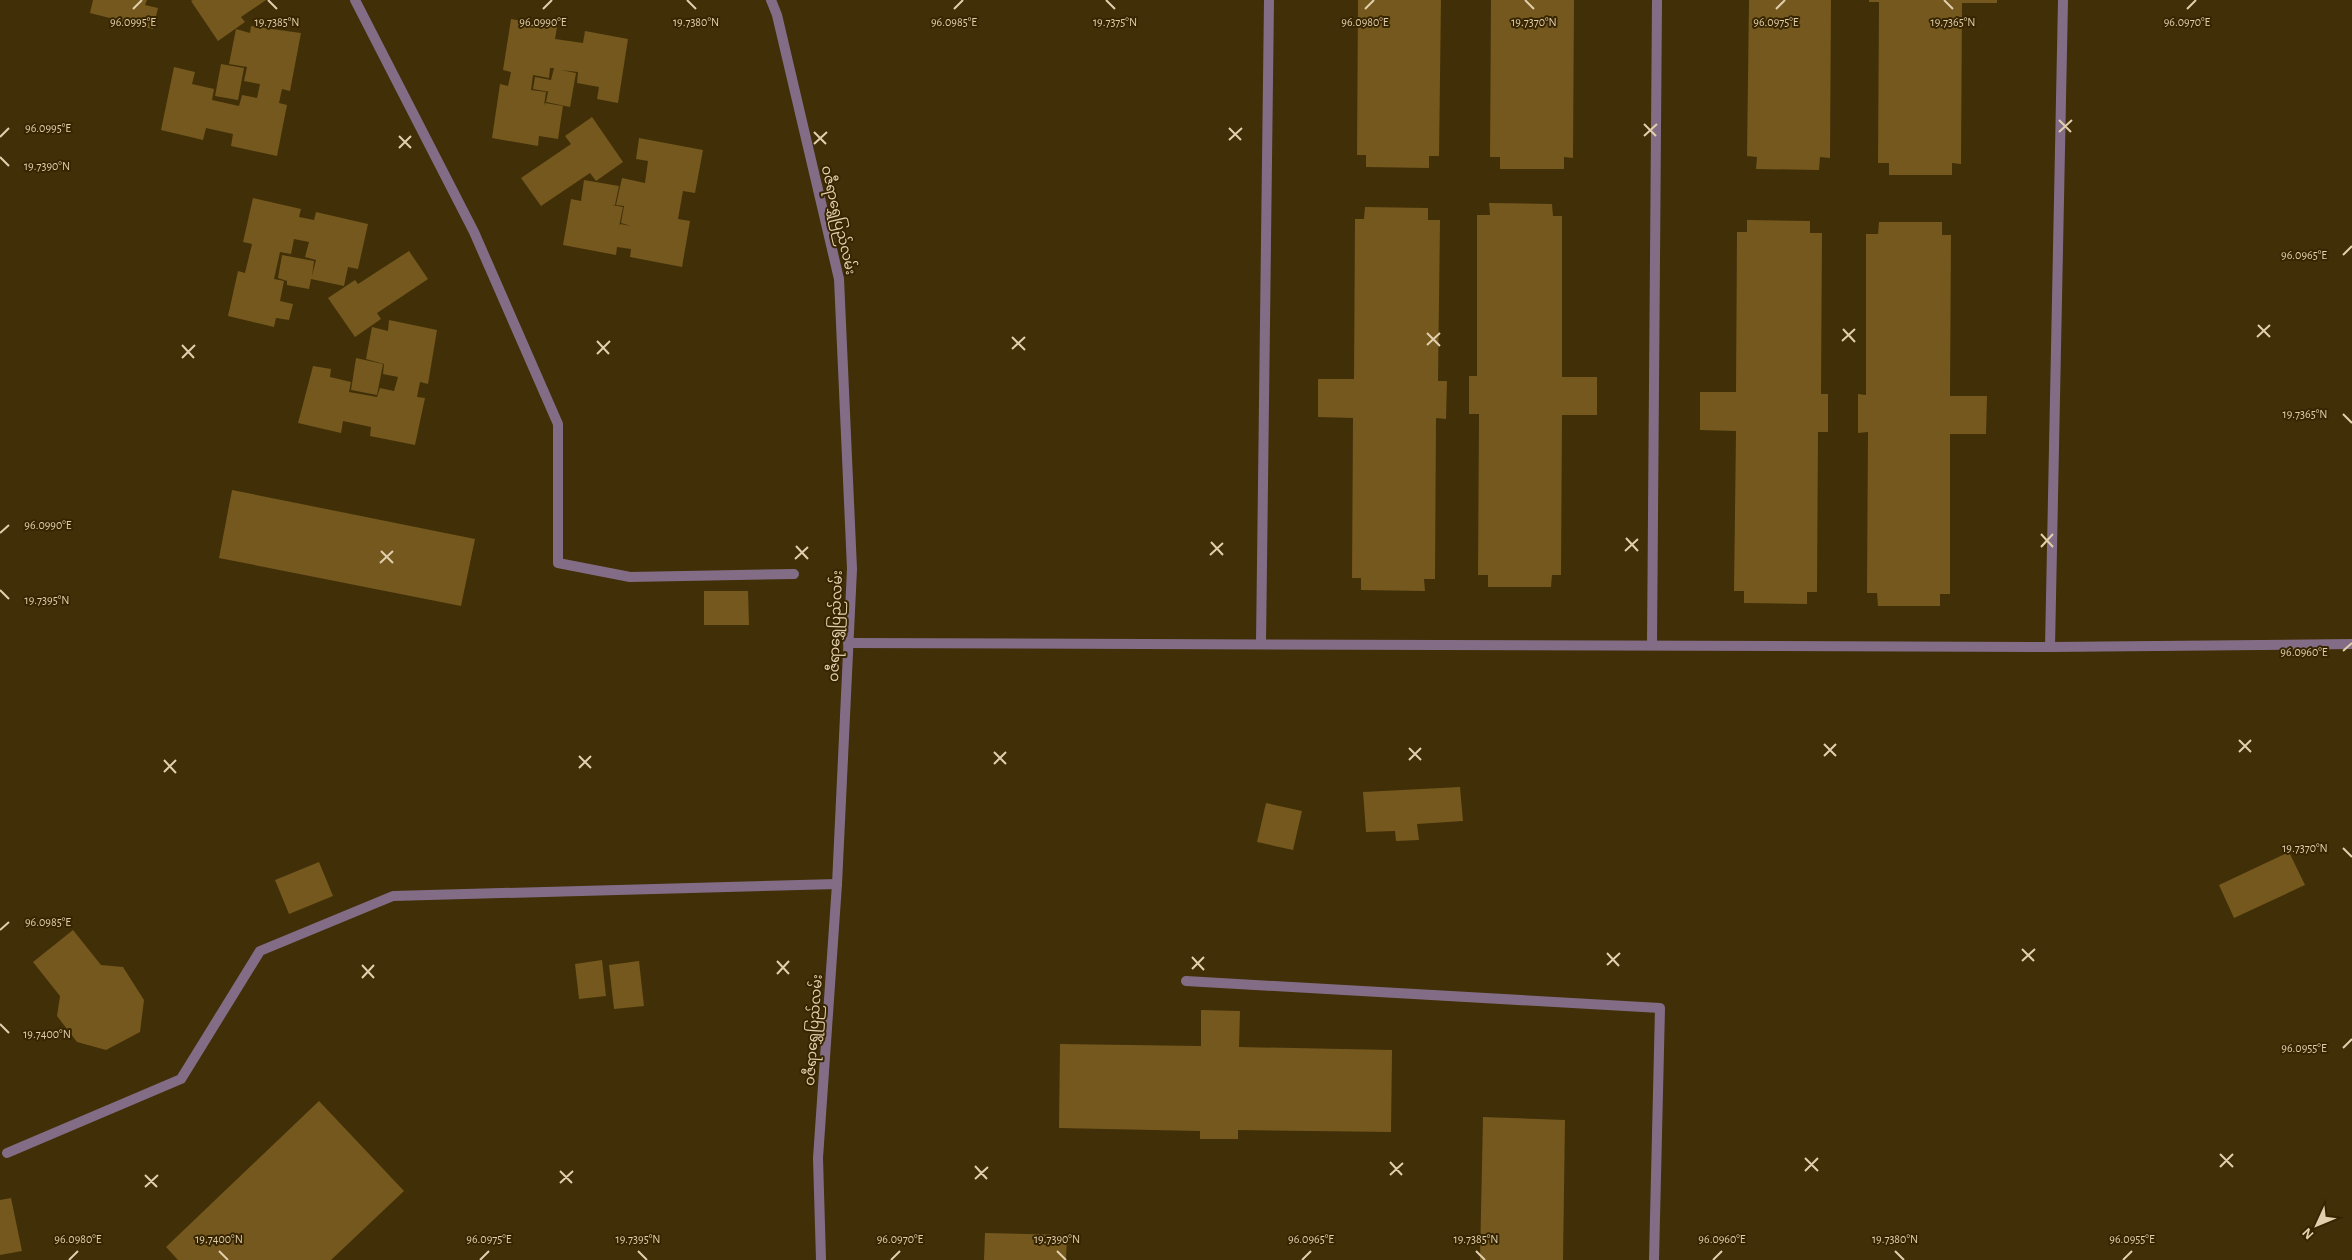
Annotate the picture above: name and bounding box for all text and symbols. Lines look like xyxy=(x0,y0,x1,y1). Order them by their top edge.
text: 96.0995°E xyxy=(110,16,156,28)
text: 19.7385°N xyxy=(255,16,299,28)
text: 96.0990°E xyxy=(519,16,567,28)
text: 19.7380°N xyxy=(673,16,719,28)
text: 96.0985°E xyxy=(931,16,977,28)
text: 19.7375°N xyxy=(1093,16,1137,28)
text: 96.0980°E xyxy=(1341,16,1389,28)
text: 19.7370°N xyxy=(1511,16,1557,28)
text: 96.0975°E xyxy=(1753,16,1799,28)
text: 19.7365°N xyxy=(1931,16,1975,28)
text: 96.0970°E xyxy=(2164,16,2211,28)
text: 96.0995°E xyxy=(25,122,71,134)
text: 19.7390°N xyxy=(24,160,70,172)
street label: ဝဇီရာရွှေပြည်လမ်း xyxy=(815,163,861,277)
text: 96.0965°E xyxy=(2281,249,2327,261)
text: 19.7365°N xyxy=(2283,408,2327,420)
text: 96.0990°E xyxy=(24,519,72,531)
street label: ဝဇီရာရွှေပြည်လမ်း xyxy=(823,570,849,682)
text: 19.7395°N xyxy=(25,594,69,606)
text: 96.0960°E xyxy=(2280,646,2328,658)
text: 19.7370°N xyxy=(2282,842,2328,854)
text: 96.0985°E xyxy=(25,916,71,928)
street label: ဝဇီရာရွှေပြည်လမ်း xyxy=(799,974,829,1086)
text: 19.7400°N xyxy=(23,1028,71,1040)
text: 96.0955°E xyxy=(2281,1042,2327,1054)
north arrow xyxy=(2292,1200,2342,1250)
text: N xyxy=(2300,1225,2317,1242)
text: 96.0980°E xyxy=(54,1233,102,1245)
text: 19.7400°N xyxy=(195,1233,243,1245)
text: 96.0975°E xyxy=(466,1233,512,1245)
text: 19.7395°N xyxy=(616,1233,660,1245)
text: 96.0970°E xyxy=(877,1233,924,1245)
text: 19.7390°N xyxy=(1034,1233,1080,1245)
text: 96.0965°E xyxy=(1288,1233,1334,1245)
text: 19.7385°N xyxy=(1454,1233,1498,1245)
text: 96.0960°E xyxy=(1698,1233,1746,1245)
text: 19.7380°N xyxy=(1872,1233,1918,1245)
text: 96.0955°E xyxy=(2109,1233,2155,1245)

